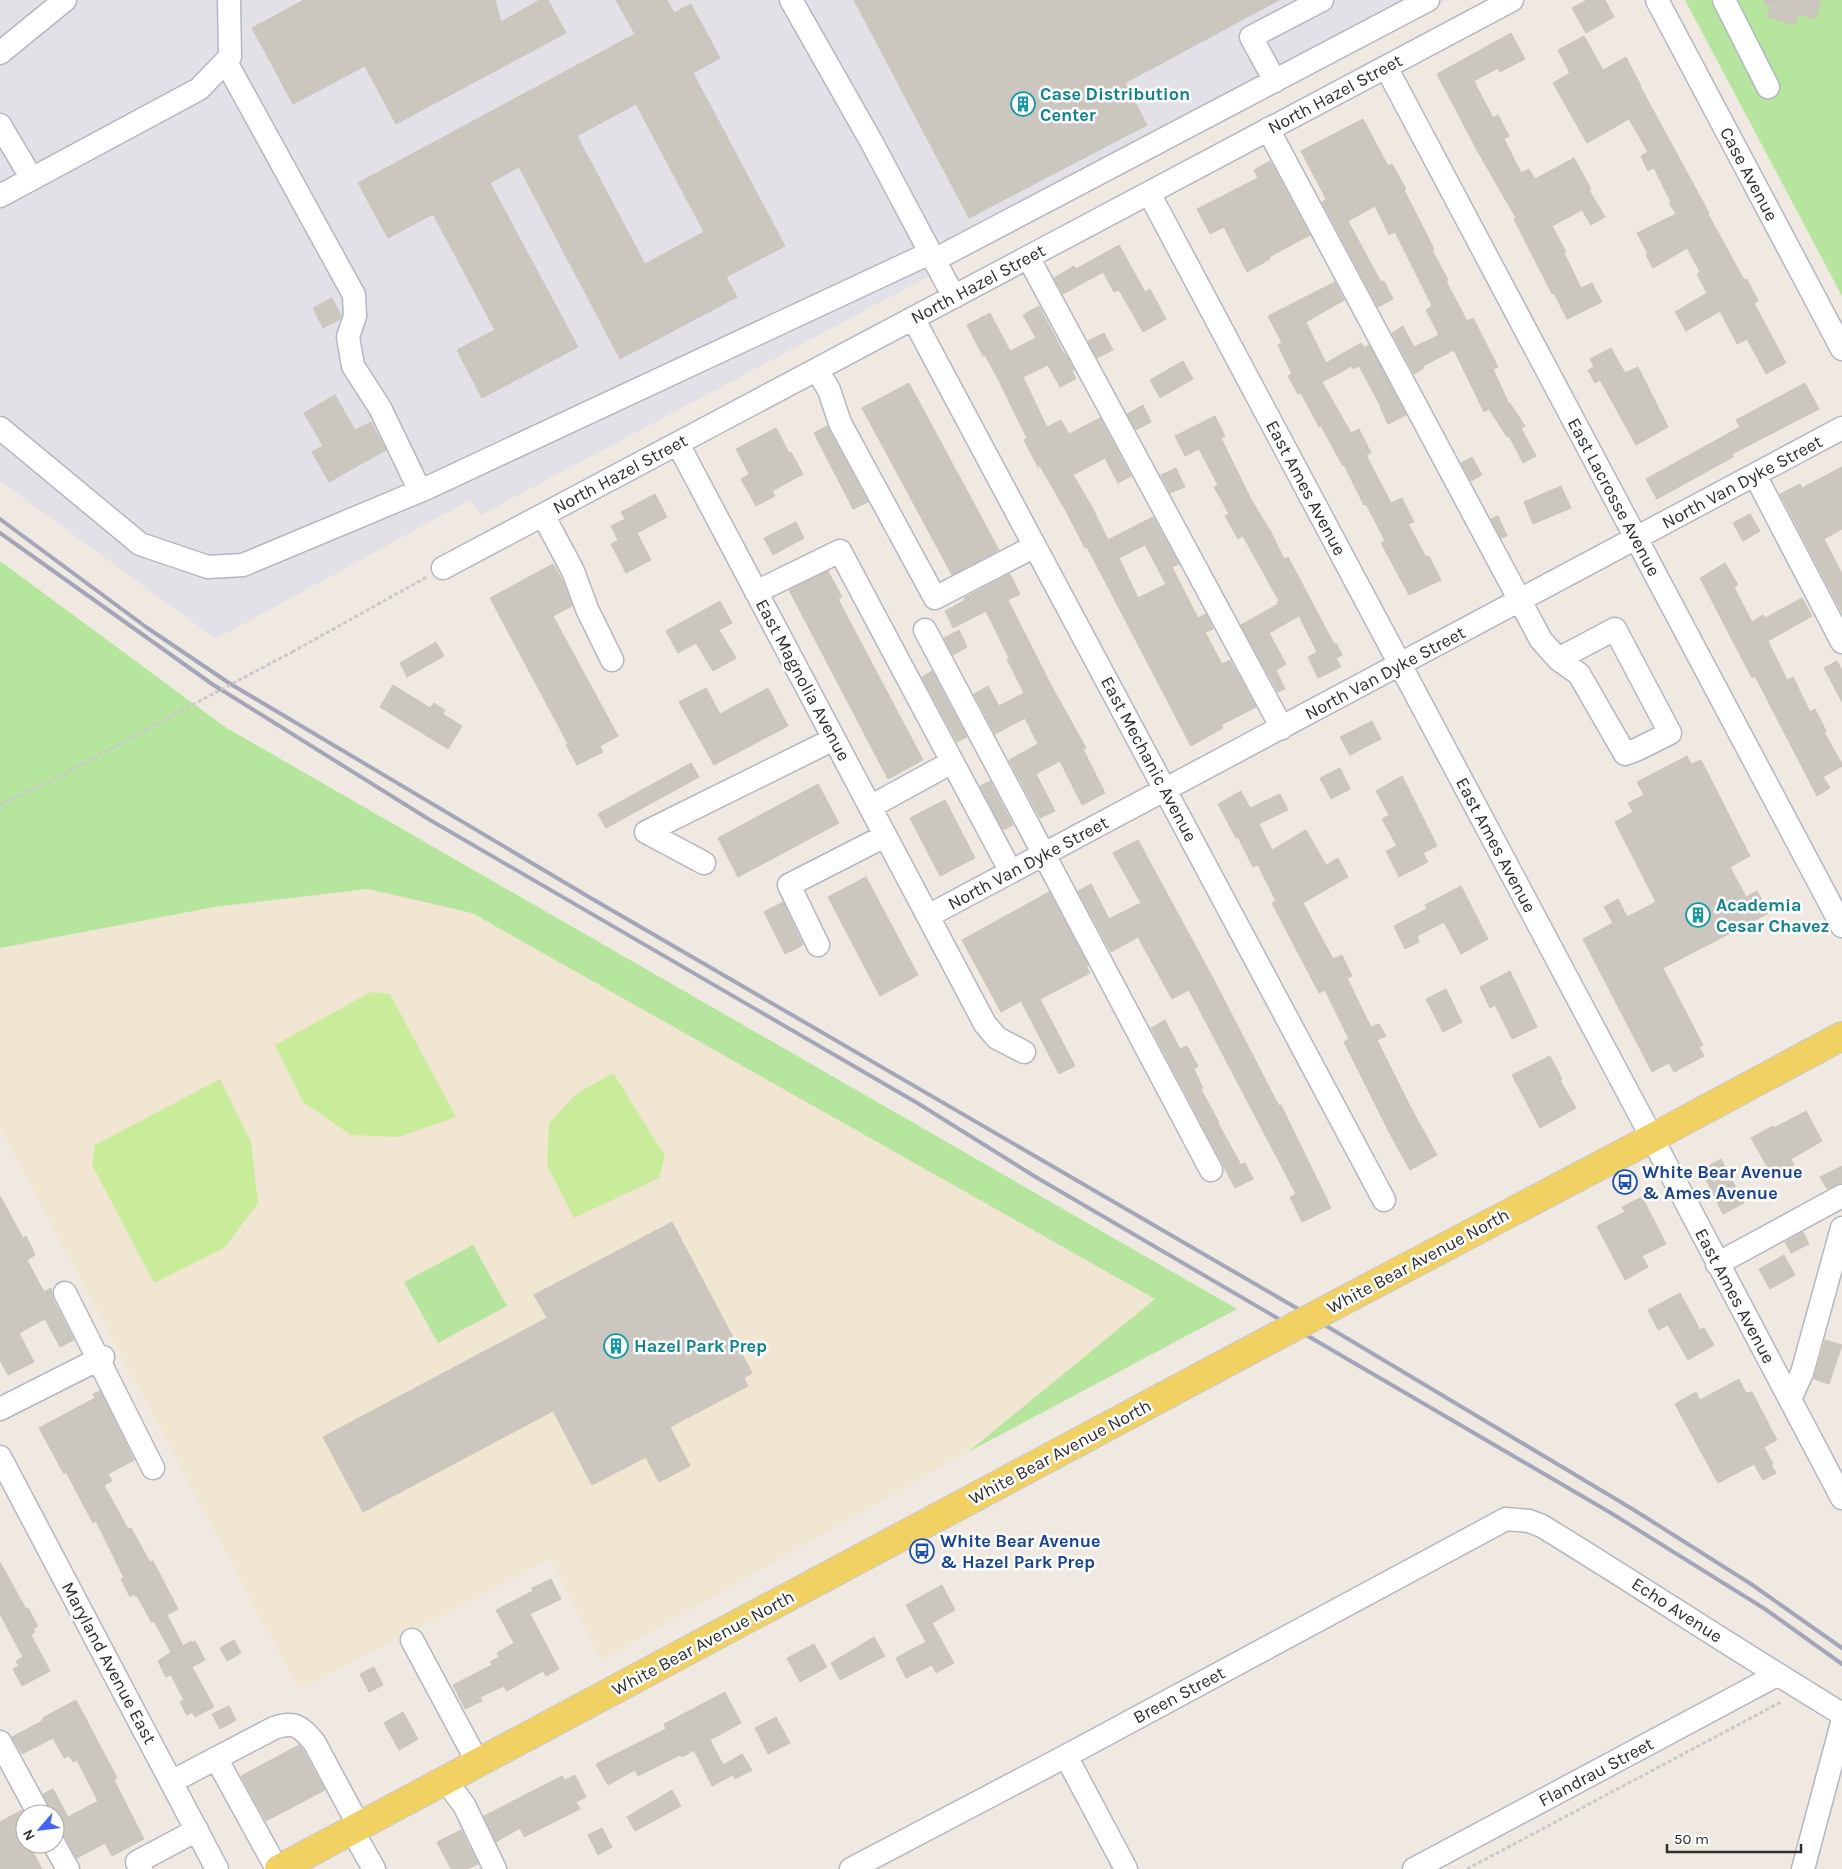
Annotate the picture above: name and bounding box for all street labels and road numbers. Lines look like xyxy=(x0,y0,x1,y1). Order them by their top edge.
street label: North Hazel Street xyxy=(1264,49,1406,139)
street label: Case Avenue xyxy=(1715,123,1783,225)
street label: North Hazel Street xyxy=(907,239,1049,329)
street label: East Lacrosse Avenue xyxy=(1563,414,1665,580)
street label: East Ames Avenue xyxy=(1261,417,1351,559)
street label: North Hazel Street xyxy=(549,429,691,519)
street label: North Van Dyke Street xyxy=(1658,430,1826,534)
street label: East Magnolia Avenue xyxy=(751,595,855,765)
street label: North Van Dyke Street xyxy=(1301,621,1469,725)
street label: East Mechanic Avenue xyxy=(1096,673,1202,845)
street label: East Ames Avenue xyxy=(1451,774,1541,916)
street label: North Van Dyke Street xyxy=(944,811,1112,915)
street label: White Bear Avenue North xyxy=(1323,1204,1513,1318)
street label: East Ames Avenue xyxy=(1690,1225,1780,1367)
street label: White Bear Avenue North xyxy=(965,1395,1155,1509)
street label: Echo Avenue xyxy=(1628,1573,1726,1647)
street label: Maryland Avenue East xyxy=(57,1578,161,1748)
street label: White Bear Avenue North xyxy=(608,1586,798,1700)
street label: Breen Street xyxy=(1129,1662,1229,1728)
street label: Flandrau Street xyxy=(1535,1732,1657,1812)

